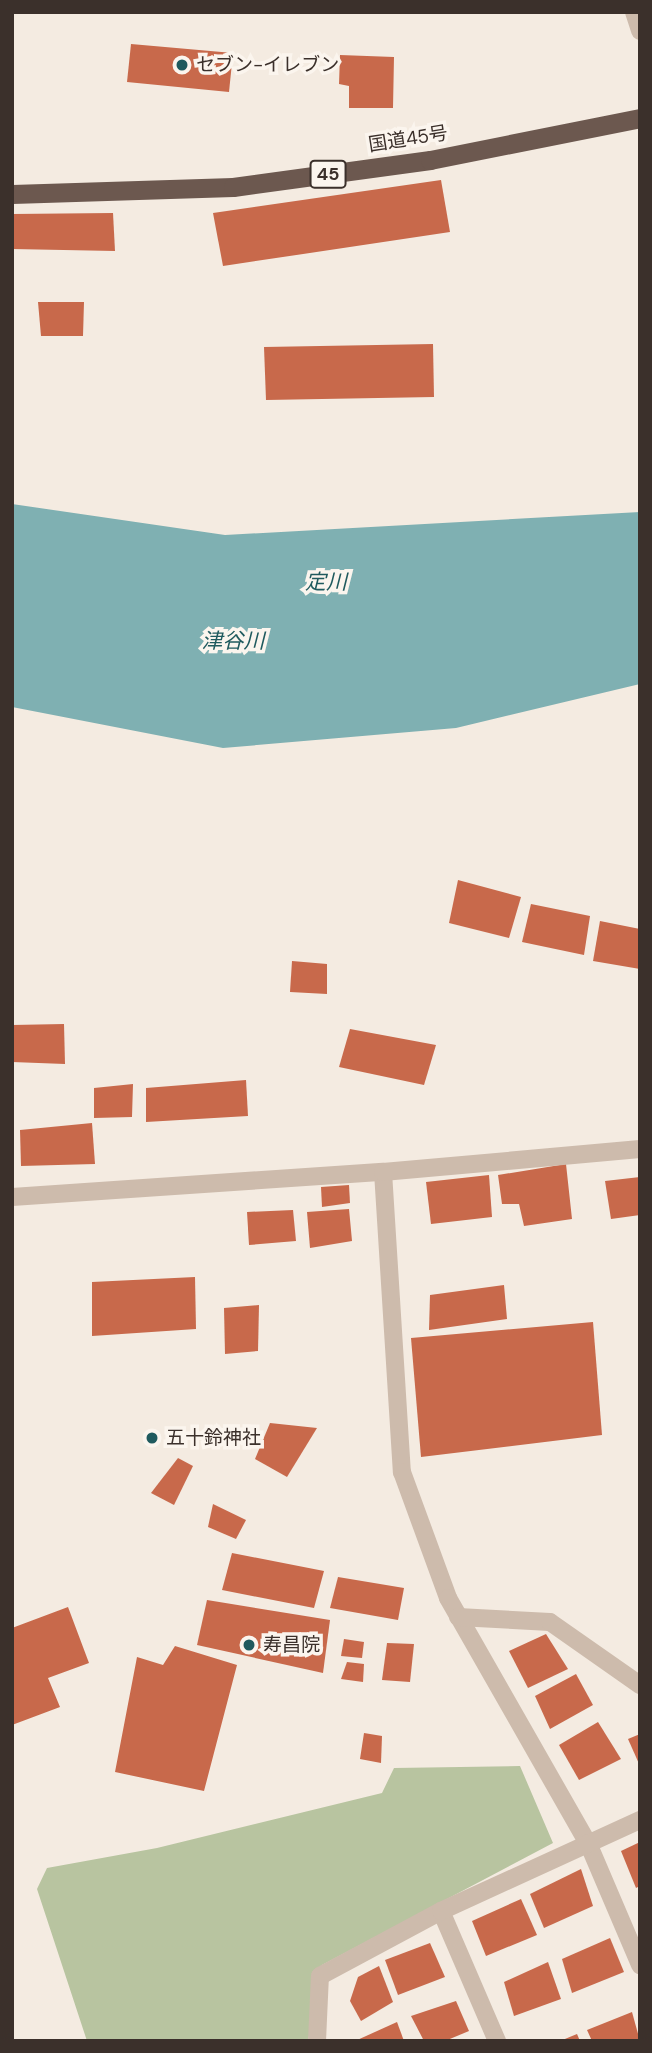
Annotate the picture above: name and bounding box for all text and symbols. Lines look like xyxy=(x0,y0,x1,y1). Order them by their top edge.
place label: セブン-イレブン xyxy=(196,54,339,76)
marker: セブン-イレブン xyxy=(174,57,190,73)
street label: 国道45号 xyxy=(367,121,449,157)
road number: 45 xyxy=(309,160,347,188)
water label: 定川 xyxy=(305,569,347,595)
water label: 津谷川 xyxy=(202,628,264,654)
place label: 五十鈴神社 xyxy=(166,1427,261,1449)
marker: 五十鈴神社 xyxy=(144,1430,160,1446)
place label: 寿昌院 xyxy=(263,1634,320,1656)
marker: 寿昌院 xyxy=(241,1637,257,1653)

